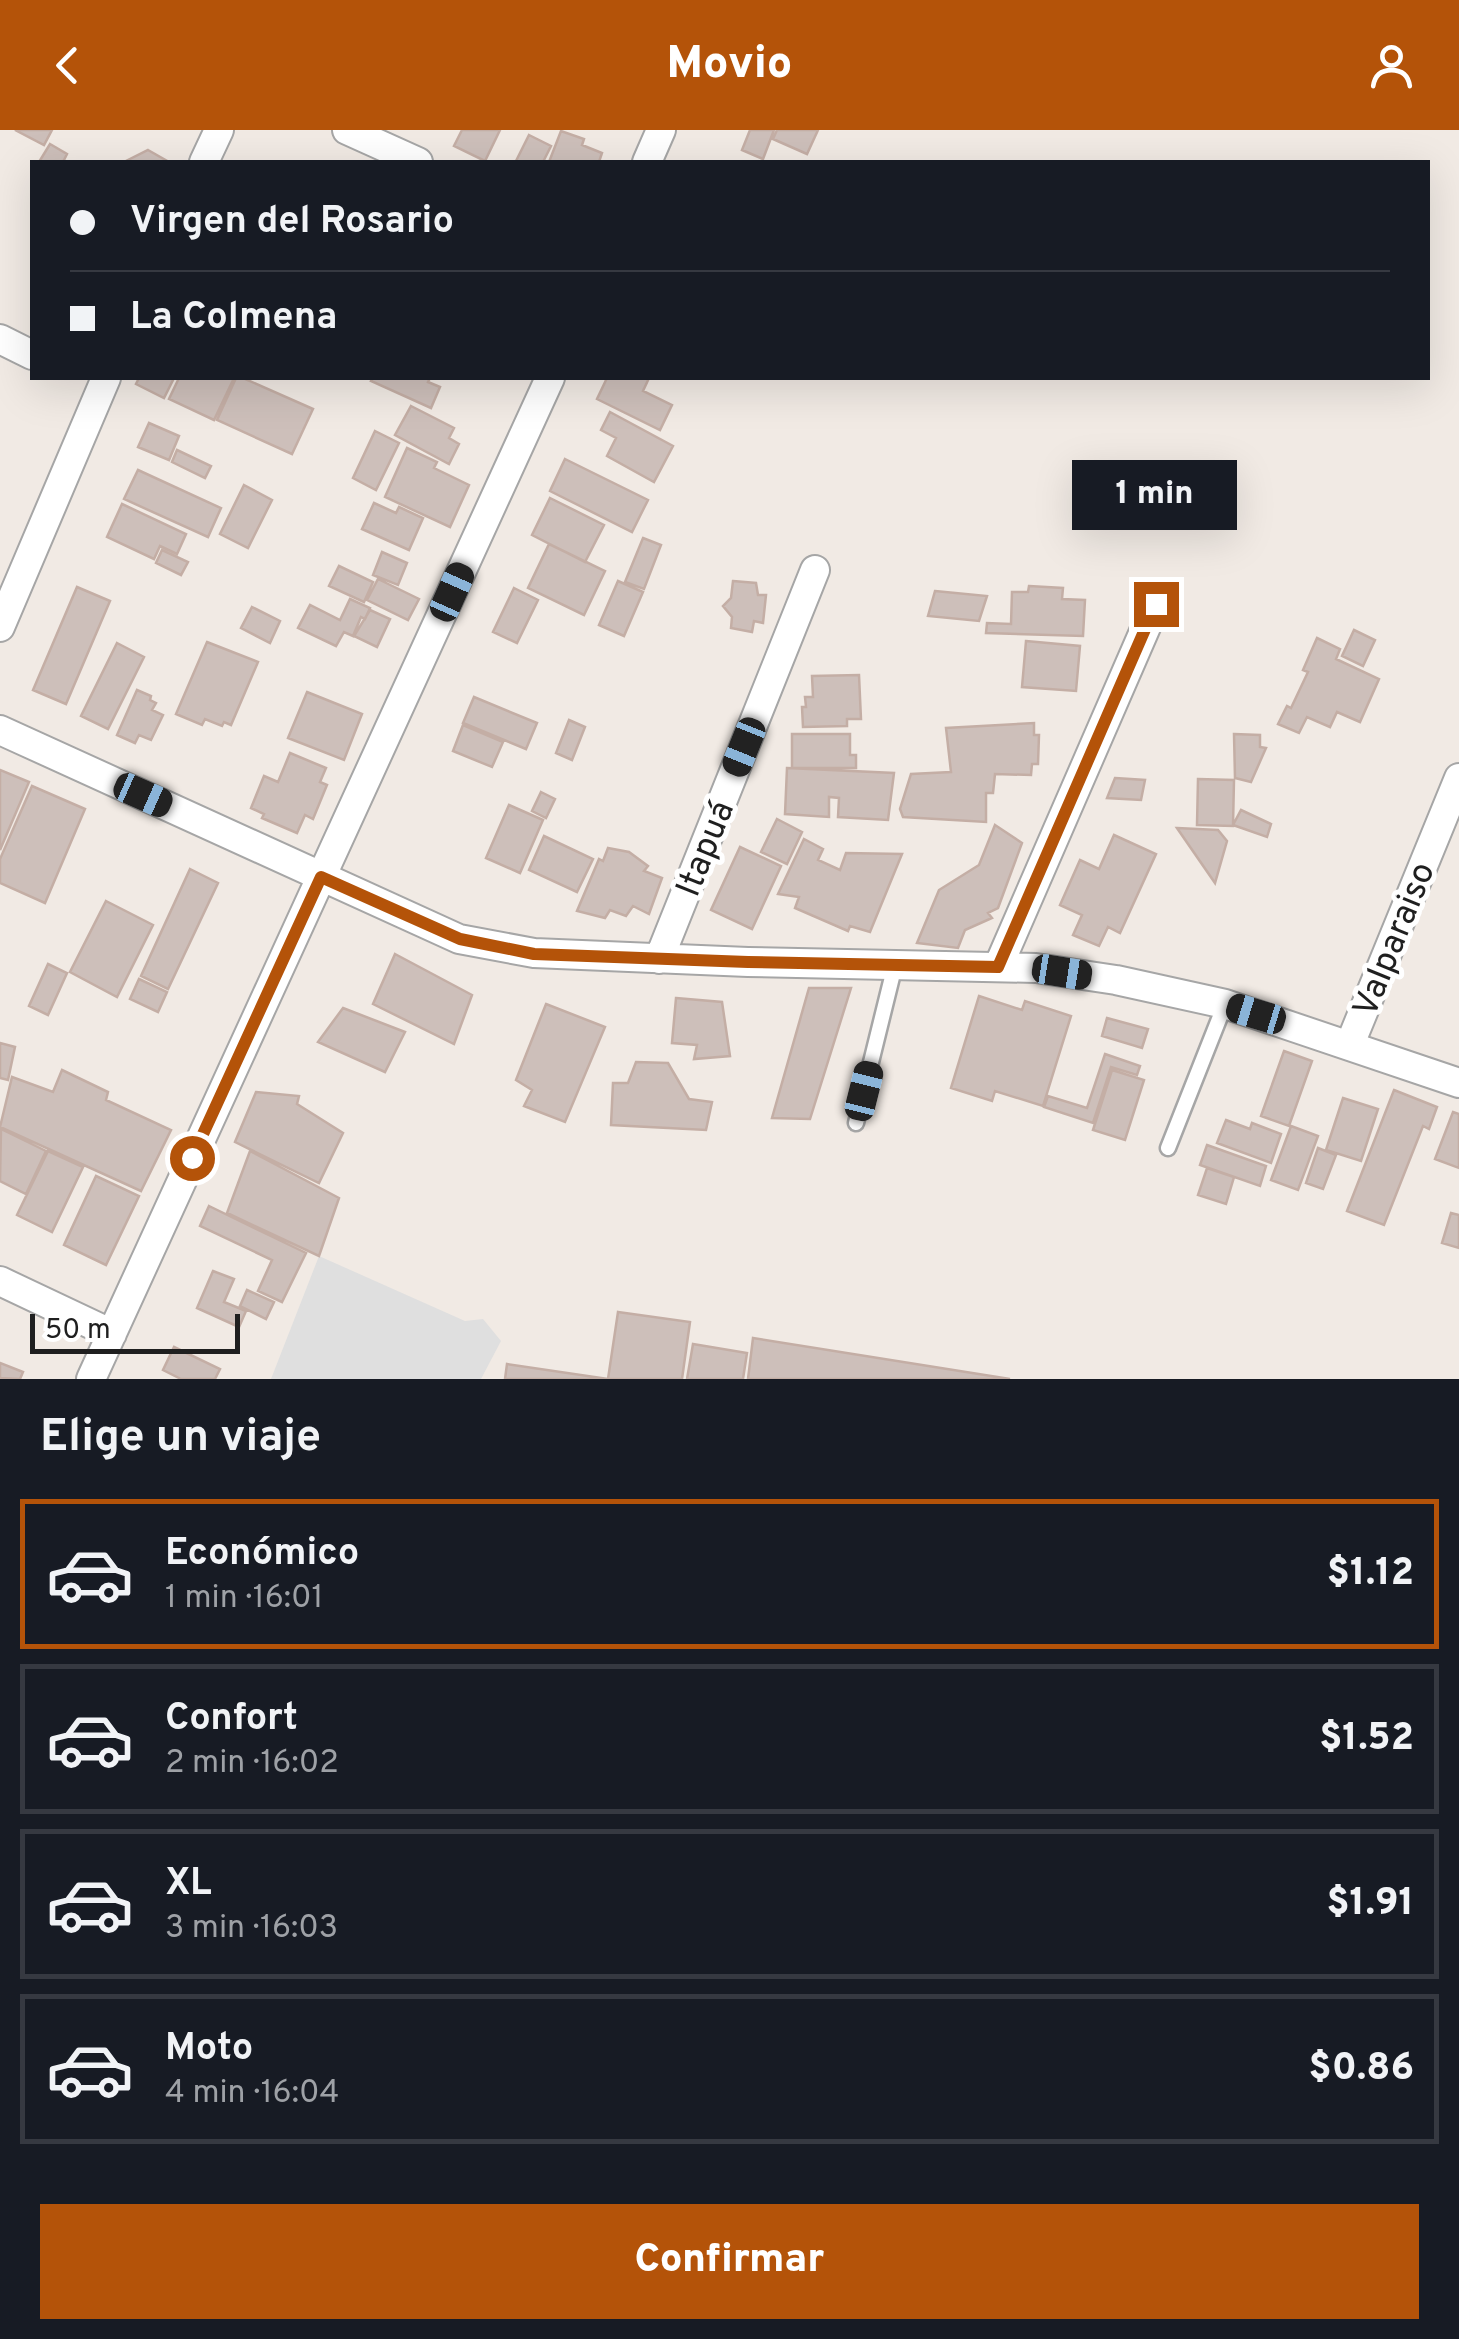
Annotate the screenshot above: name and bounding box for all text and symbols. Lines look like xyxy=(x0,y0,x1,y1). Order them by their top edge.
text: Movio xyxy=(667,37,792,94)
icon: back xyxy=(40,38,95,93)
icon: person xyxy=(1364,38,1419,93)
text: Virgen del Rosario xyxy=(130,198,454,247)
text: La Colmena xyxy=(130,294,337,343)
callout: 1 min xyxy=(1074,459,1238,529)
text: 1 min xyxy=(1115,475,1194,515)
car xyxy=(426,558,478,626)
route end xyxy=(1134,582,1179,627)
car xyxy=(719,714,769,780)
car xyxy=(109,769,177,821)
street label: Itapuá xyxy=(668,795,746,904)
street label: Valparaiso xyxy=(1345,856,1447,1024)
car xyxy=(1030,952,1094,992)
car xyxy=(1223,991,1289,1037)
car xyxy=(842,1058,886,1124)
route start xyxy=(170,1136,215,1181)
scale bar xyxy=(30,1309,240,1354)
text: 50 m xyxy=(45,1313,111,1349)
text: Elige un viaje xyxy=(40,1410,321,1467)
icon: car xyxy=(45,1529,135,1619)
text: Económico xyxy=(165,1530,359,1579)
text: $1.12 xyxy=(1327,1550,1414,1599)
text: 1 min · 16:01 xyxy=(165,1579,323,1619)
icon: car xyxy=(45,1694,135,1784)
text: Confort xyxy=(165,1695,298,1744)
text: $1.52 xyxy=(1319,1715,1414,1764)
text: 2 min · 16:02 xyxy=(165,1744,339,1784)
icon: car xyxy=(45,1859,135,1949)
text: XL xyxy=(165,1860,212,1909)
text: $1.91 xyxy=(1326,1880,1414,1929)
text: 3 min · 16:03 xyxy=(165,1909,338,1949)
icon: car xyxy=(45,2024,135,2114)
text: Moto xyxy=(165,2025,253,2074)
text: $0.86 xyxy=(1309,2045,1414,2094)
text: 4 min · 16:04 xyxy=(165,2074,339,2114)
button: Confirmar xyxy=(40,2204,1419,2319)

